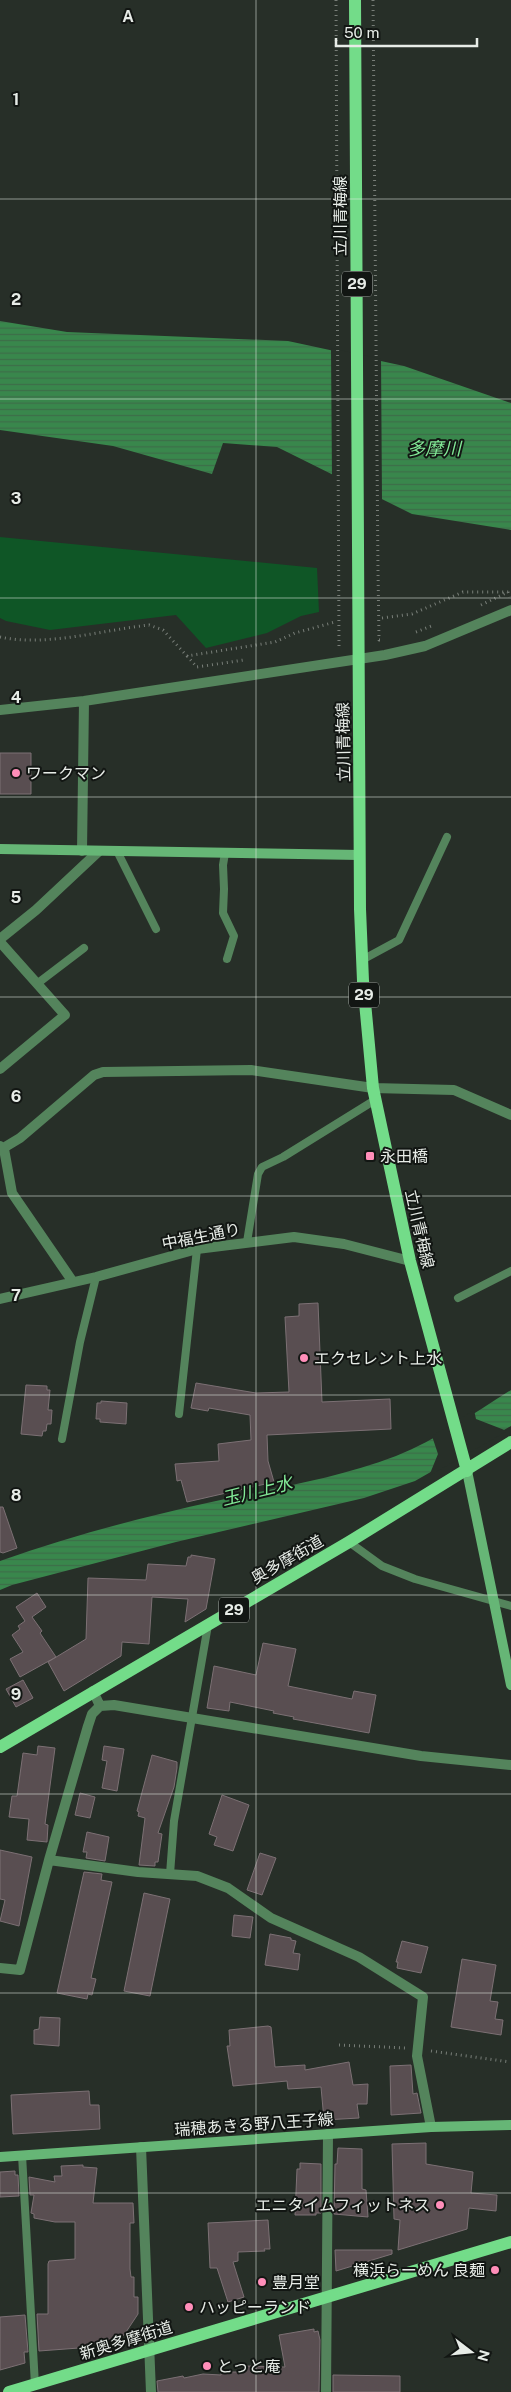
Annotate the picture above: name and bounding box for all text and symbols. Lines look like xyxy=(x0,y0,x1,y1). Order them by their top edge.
text: A xyxy=(122,7,134,26)
scale bar xyxy=(336,15,477,47)
text: 50 m xyxy=(344,24,379,41)
text: 1 xyxy=(13,90,19,109)
street label: 立川青梅線 xyxy=(331,176,350,256)
road number: 29 xyxy=(342,272,372,296)
text: 2 xyxy=(11,290,21,309)
water label: 多摩川 xyxy=(407,438,463,459)
text: 3 xyxy=(11,489,21,508)
text: 4 xyxy=(11,688,22,707)
street label: 立川青梅線 xyxy=(333,702,354,782)
place label: ワークマン xyxy=(26,764,106,783)
marker: ワークマン xyxy=(10,767,22,779)
text: 5 xyxy=(11,888,22,907)
road number: 29 xyxy=(349,982,379,1008)
text: 6 xyxy=(11,1087,21,1106)
place label: 永田橋 xyxy=(380,1147,428,1166)
marker: 永田橋 xyxy=(364,1150,376,1162)
street label: 立川青梅線 xyxy=(401,1188,438,1270)
street label: 中福生通り xyxy=(160,1220,242,1253)
text: 7 xyxy=(11,1286,21,1305)
place label: エクセレント上水 xyxy=(314,1349,442,1368)
marker: エクセレント上水 xyxy=(298,1352,310,1364)
water label: 玉川上水 xyxy=(219,1471,296,1509)
text: 8 xyxy=(11,1486,22,1505)
street label: 奥多摩街道 xyxy=(248,1531,327,1588)
road number: 29 xyxy=(219,1598,249,1622)
text: 9 xyxy=(11,1685,21,1704)
street label: 瑞穂あきる野八王子線 xyxy=(174,2109,334,2140)
place label: エニタイムフィットネス xyxy=(256,2196,430,2215)
marker: エニタイムフィットネス xyxy=(434,2199,446,2211)
place label: 横浜らーめん 良麺 xyxy=(353,2261,485,2280)
marker: 横浜らーめん 良麺 xyxy=(489,2264,501,2276)
place label: 豊月堂 xyxy=(272,2273,320,2292)
marker: 豊月堂 xyxy=(256,2276,268,2288)
place label: ハッピーランド xyxy=(199,2298,311,2317)
marker: ハッピーランド xyxy=(183,2301,195,2313)
street label: 新奥多摩街道 xyxy=(77,2317,175,2364)
north arrow xyxy=(446,2327,496,2377)
text: N xyxy=(474,2348,493,2363)
place label: とっと庵 xyxy=(217,2357,281,2376)
marker: とっと庵 xyxy=(201,2360,213,2372)

